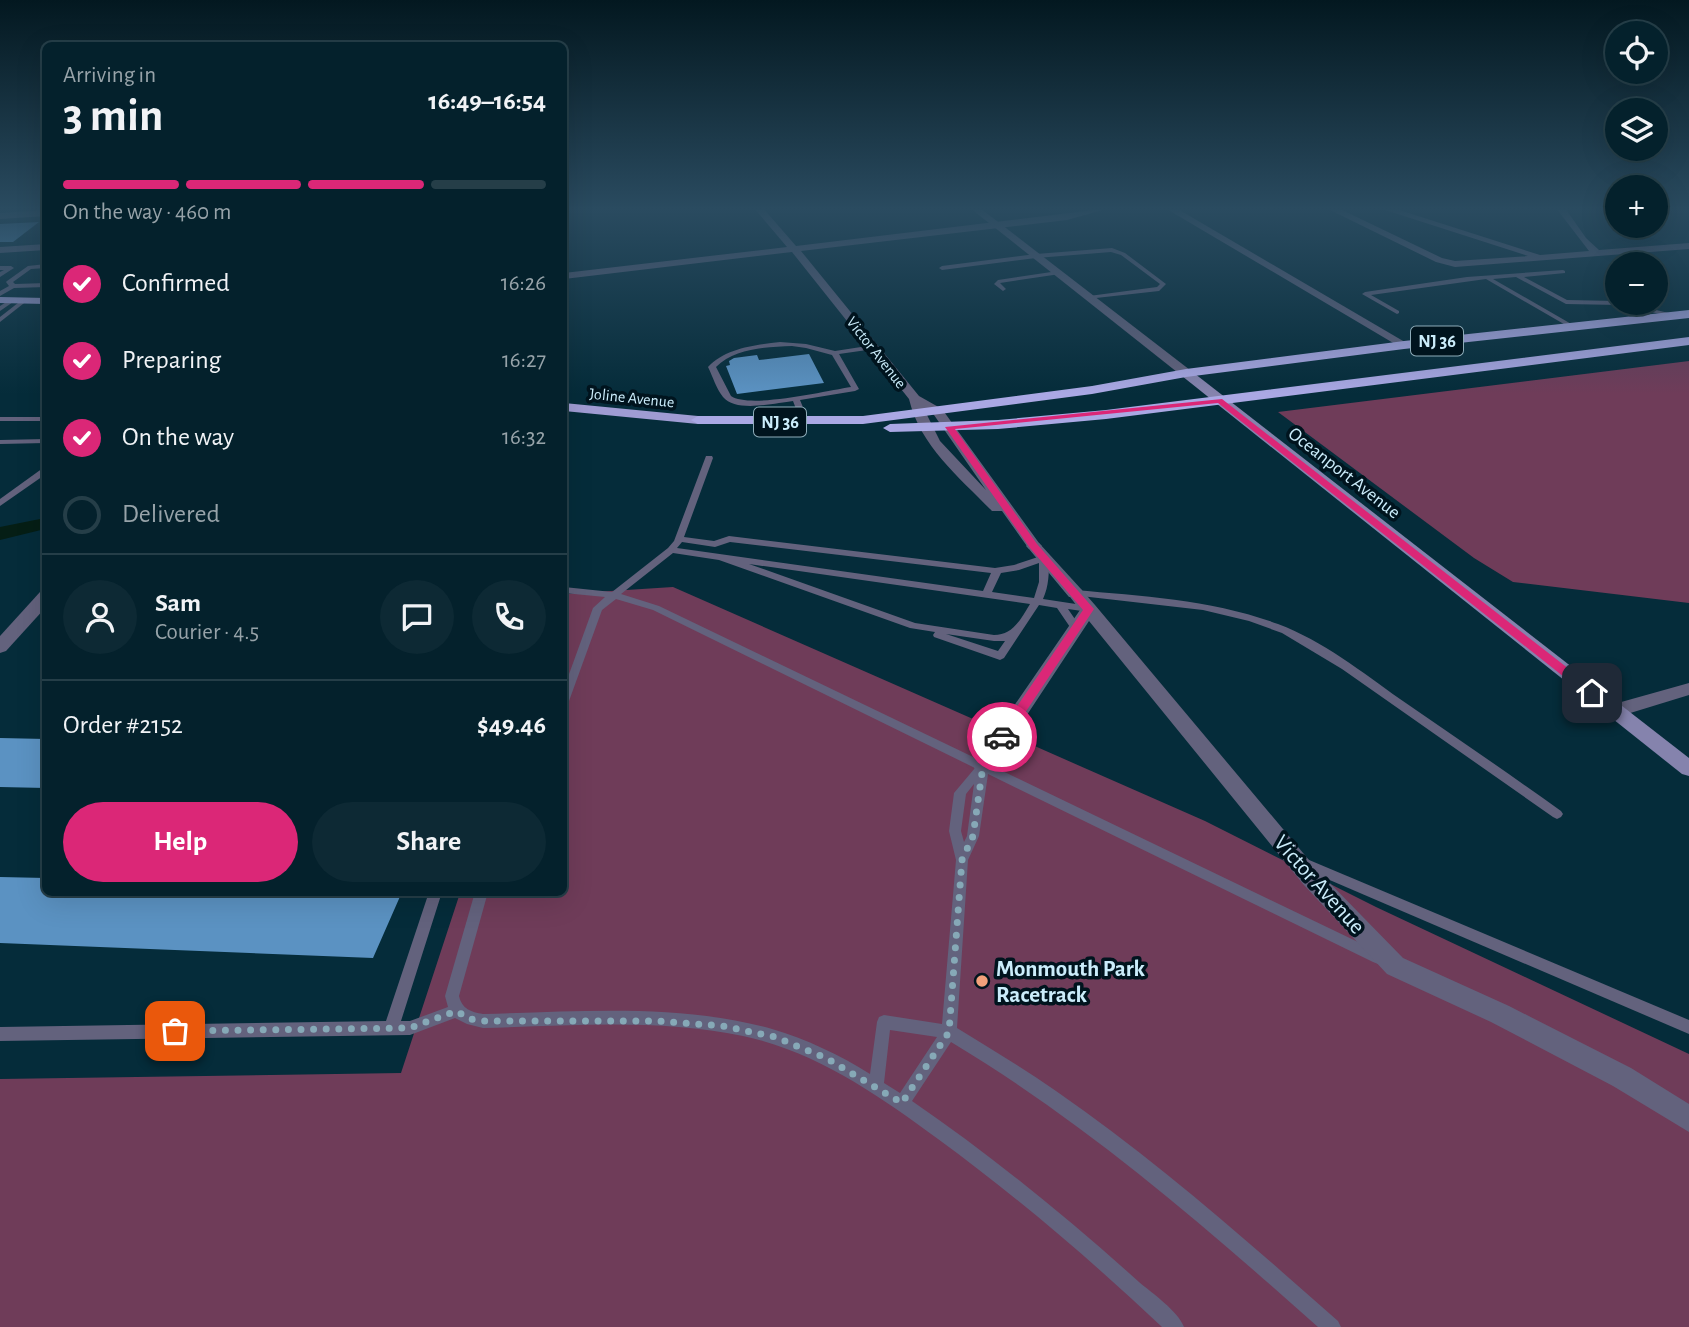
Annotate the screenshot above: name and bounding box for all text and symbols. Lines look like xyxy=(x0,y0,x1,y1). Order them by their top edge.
map controls xyxy=(1605,21,1668,315)
button: locate xyxy=(1605,21,1668,84)
text: Arriving in xyxy=(63,64,156,87)
text: 16:49–16:54 xyxy=(428,88,546,114)
text: 3 min xyxy=(63,93,163,139)
button: layers xyxy=(1605,98,1668,161)
button: + xyxy=(1605,175,1668,238)
text: On the way · 460 m xyxy=(63,201,231,224)
button: − xyxy=(1605,252,1668,315)
icon: check xyxy=(63,265,101,303)
text: Confirmed xyxy=(122,270,230,296)
text: 16:26 xyxy=(501,272,546,295)
street label: Victor Avenue xyxy=(843,314,909,391)
road number: NJ 36 xyxy=(1411,326,1463,356)
icon: check xyxy=(63,342,101,380)
text: Preparing xyxy=(122,347,221,373)
text: 16:27 xyxy=(502,349,546,372)
street label: Joline Avenue xyxy=(589,386,675,410)
road number: NJ 36 xyxy=(754,408,806,436)
icon: check xyxy=(63,419,101,457)
text: On the way xyxy=(122,424,234,450)
street label: Oceanport Avenue xyxy=(1285,424,1404,523)
text: 16:32 xyxy=(502,426,546,449)
text: Delivered xyxy=(122,501,220,527)
button: person xyxy=(63,580,137,654)
button: chat xyxy=(380,580,454,654)
button: phone xyxy=(472,580,546,654)
text: Sam xyxy=(155,590,201,616)
text: Courier · 4.5 xyxy=(155,621,259,644)
pin xyxy=(1562,663,1622,723)
icon: home xyxy=(1573,674,1611,712)
courier xyxy=(967,702,1037,772)
text: Order #2152 xyxy=(63,712,183,738)
text: $49.46 xyxy=(477,712,546,738)
icon: car xyxy=(983,718,1021,756)
button: Help xyxy=(63,802,298,882)
button: Share xyxy=(312,802,546,882)
street label: Victor Avenue xyxy=(1269,831,1369,939)
place label: Monmouth Park Racetrack xyxy=(996,958,1146,1007)
marker: Monmouth Park Racetrack xyxy=(974,973,990,989)
pin xyxy=(145,1001,205,1061)
icon: bag xyxy=(156,1012,194,1050)

